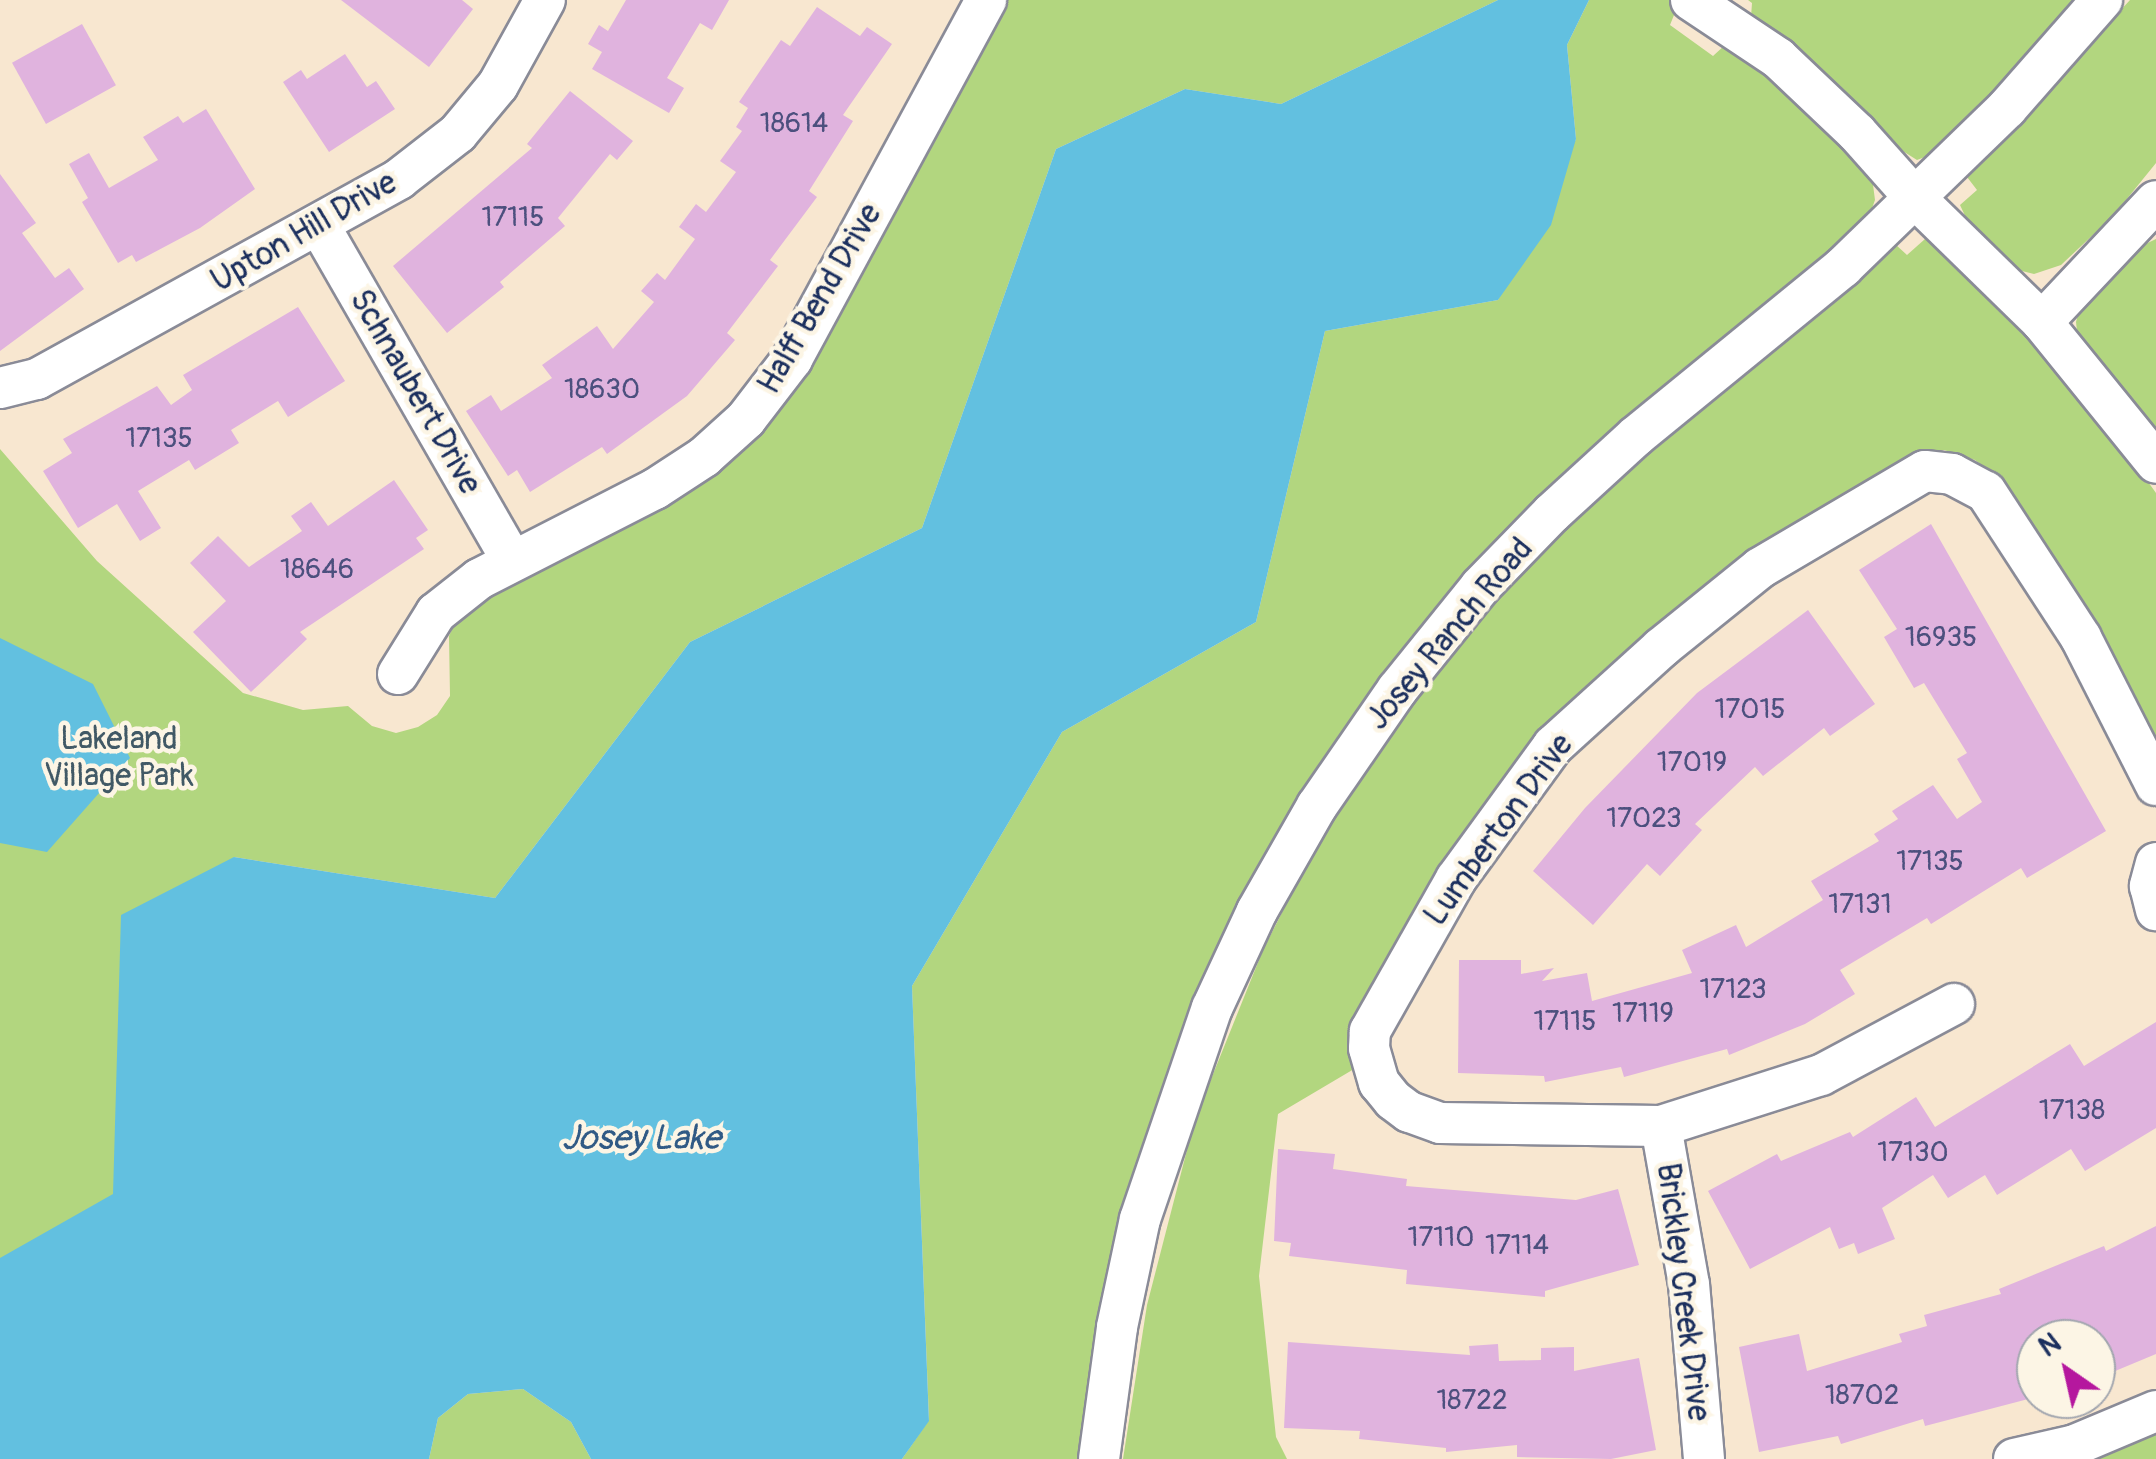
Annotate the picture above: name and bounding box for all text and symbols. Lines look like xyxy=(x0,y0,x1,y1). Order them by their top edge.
house number: 18614 xyxy=(760,107,828,141)
street label: Upton Hill Drive xyxy=(205,163,403,301)
street label: Halff Bend Drive xyxy=(750,197,890,401)
house number: 17115 xyxy=(482,201,544,235)
street label: Schnaubert Drive xyxy=(341,283,489,501)
house number: 18630 xyxy=(564,373,640,407)
house number: 17135 xyxy=(125,422,193,456)
street label: Josey Ranch Road xyxy=(1359,530,1541,738)
house number: 18646 xyxy=(280,553,354,587)
house number: 16935 xyxy=(1905,621,1977,655)
house number: 17015 xyxy=(1714,693,1786,727)
park label: Lakeland Village Park xyxy=(44,721,194,796)
street label: Lumberton Drive xyxy=(1417,727,1581,933)
house number: 17019 xyxy=(1657,746,1727,780)
house number: 17023 xyxy=(1606,802,1682,836)
house number: 17135 xyxy=(1896,845,1964,879)
house number: 17131 xyxy=(1828,888,1892,922)
house number: 17123 xyxy=(1699,973,1767,1007)
house number: 17119 xyxy=(1612,997,1674,1031)
house number: 17115 xyxy=(1534,1005,1596,1039)
house number: 17138 xyxy=(2039,1094,2105,1128)
water label: Josey Lake xyxy=(562,1117,720,1159)
house number: 17130 xyxy=(1877,1136,1949,1170)
street label: Brickley Creek Drive xyxy=(1648,1161,1718,1423)
house number: 17110 xyxy=(1408,1221,1474,1255)
house number: 17114 xyxy=(1485,1229,1549,1263)
north arrow xyxy=(2016,1319,2116,1419)
text: N xyxy=(2032,1326,2068,1365)
house number: 18702 xyxy=(1825,1379,1899,1413)
house number: 18722 xyxy=(1436,1384,1508,1418)

